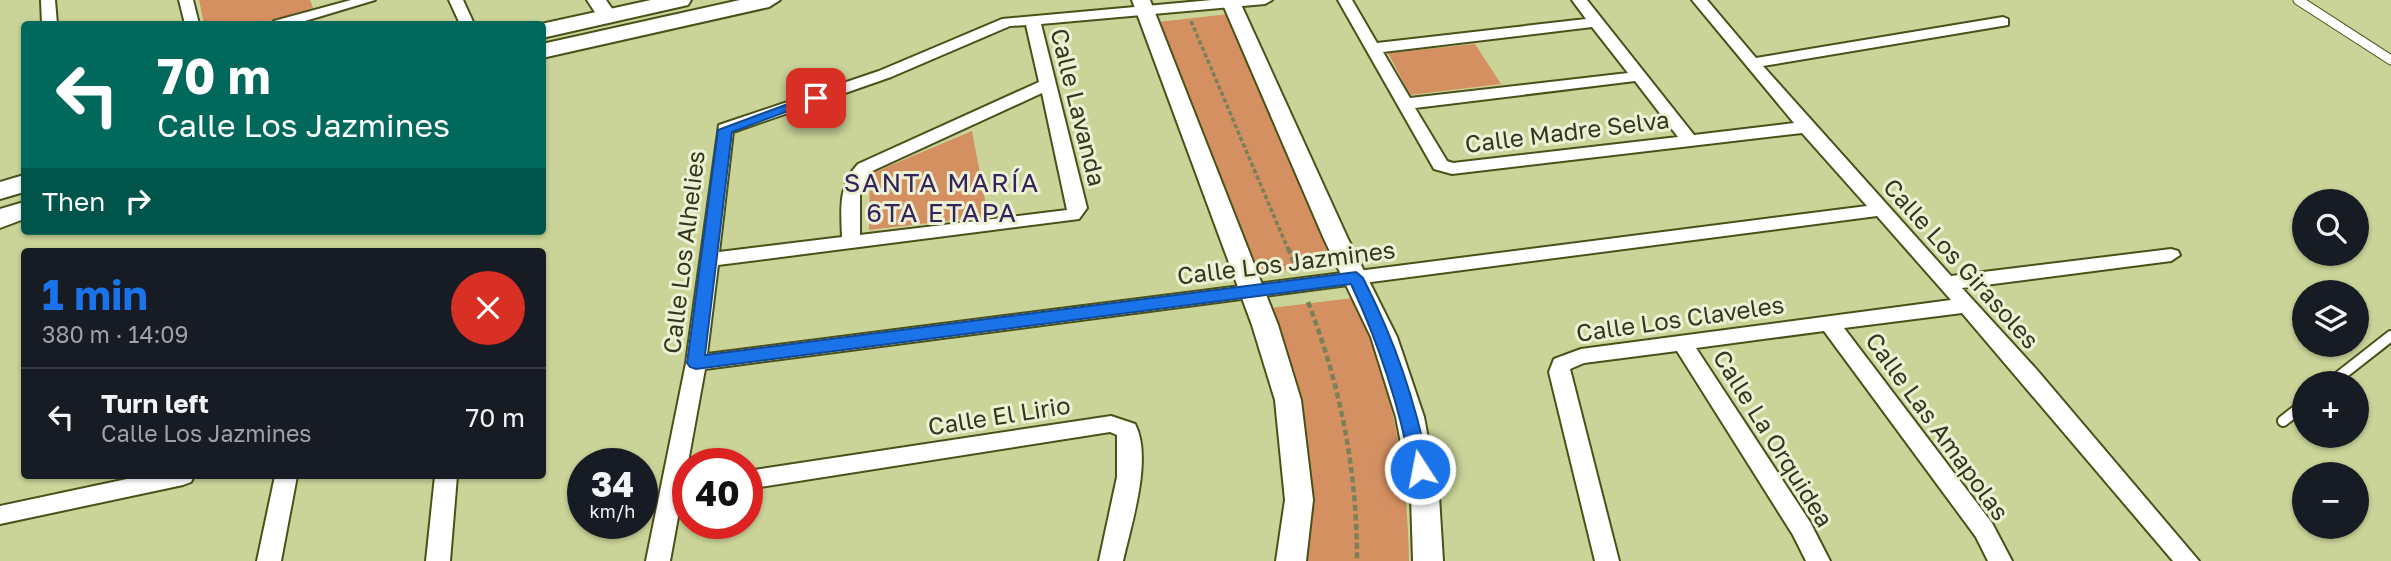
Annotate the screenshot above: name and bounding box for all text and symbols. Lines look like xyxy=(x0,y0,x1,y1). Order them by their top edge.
street label: Calle Lavanda xyxy=(1045,25,1113,189)
text: 70 m xyxy=(157,46,271,105)
icon: left xyxy=(42,49,133,140)
pin xyxy=(786,68,846,128)
icon: arrive xyxy=(797,79,835,117)
street label: Calle Madre Selva xyxy=(1463,104,1671,158)
text: Calle Los Jazmines xyxy=(157,106,450,144)
street label: Calle Los Alhelies xyxy=(656,149,710,355)
district label: SANTA MARÍA 6TA ETAPA xyxy=(844,167,1040,228)
street label: Calle Los Girasoles xyxy=(1878,172,2046,354)
icon: right xyxy=(119,182,157,220)
text: Then xyxy=(42,186,105,217)
map controls xyxy=(2292,189,2369,539)
button: search xyxy=(2292,189,2369,266)
street label: Calle Los Jazmines xyxy=(1175,234,1397,290)
text: 1 min xyxy=(42,269,148,319)
button: close xyxy=(451,271,525,345)
button: layers xyxy=(2292,280,2369,357)
street label: Calle Los Claveles xyxy=(1574,289,1786,347)
text: 380 m · 14:09 xyxy=(42,320,189,348)
street label: Calle Las Amapolas xyxy=(1860,326,2016,526)
street label: Calle La Orquidea xyxy=(1708,344,1840,532)
button: + xyxy=(2292,371,2369,448)
text: Turn left xyxy=(101,388,209,419)
street label: Calle El Lirio xyxy=(926,389,1072,441)
icon: left xyxy=(42,398,80,436)
text: 70 m xyxy=(466,402,525,433)
text: Calle Los Jazmines xyxy=(101,419,312,447)
position arrow xyxy=(1383,432,1457,506)
speed limit sign: 40 xyxy=(672,448,763,539)
button: − xyxy=(2292,462,2369,539)
text: 34 xyxy=(591,463,634,505)
text: km/h xyxy=(590,500,635,522)

